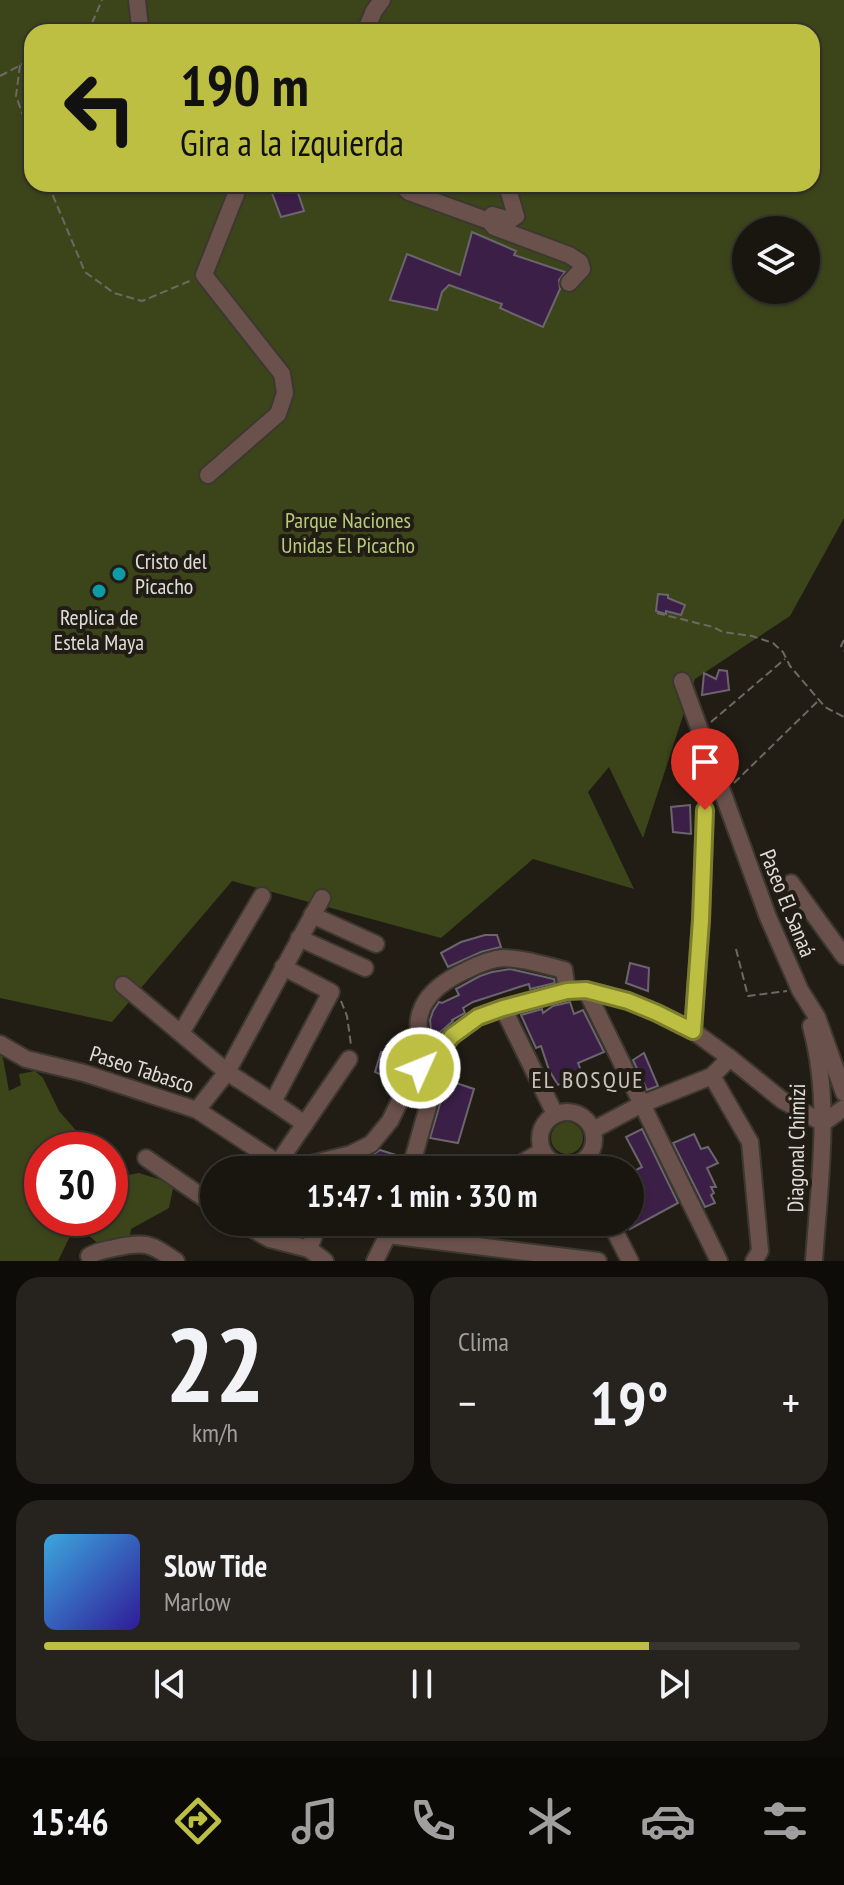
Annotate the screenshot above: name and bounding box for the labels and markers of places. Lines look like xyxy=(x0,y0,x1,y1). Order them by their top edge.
place label: Cristo del Picacho xyxy=(135,547,208,600)
marker: Cristo del Picacho xyxy=(110,565,128,583)
marker: Replica de Estela Maya xyxy=(90,582,108,600)
place label: Replica de Estela Maya xyxy=(54,603,144,656)
pin xyxy=(671,728,739,810)

